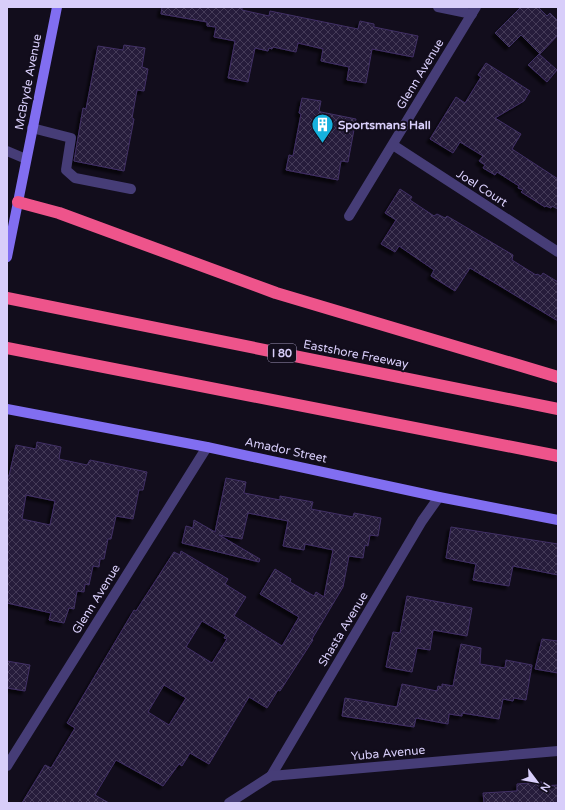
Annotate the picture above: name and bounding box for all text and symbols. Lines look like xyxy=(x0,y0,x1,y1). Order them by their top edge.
street label: McBryde Avenue xyxy=(12,33,44,131)
street label: Glenn Avenue xyxy=(394,36,447,112)
building icon: Sportsmans Hall xyxy=(310,112,336,145)
place label: Sportsmans Hall xyxy=(338,118,431,133)
street label: Joel Court xyxy=(454,166,510,210)
street label: Eastshore Freeway xyxy=(302,337,410,371)
road number: I 80 xyxy=(268,344,296,362)
street label: Amador Street xyxy=(244,434,329,466)
street label: Glenn Avenue xyxy=(69,561,123,636)
street label: Shasta Avenue xyxy=(315,589,371,669)
street label: Yuba Avenue xyxy=(350,743,426,763)
north arrow xyxy=(517,762,557,802)
text: N xyxy=(537,780,553,794)

